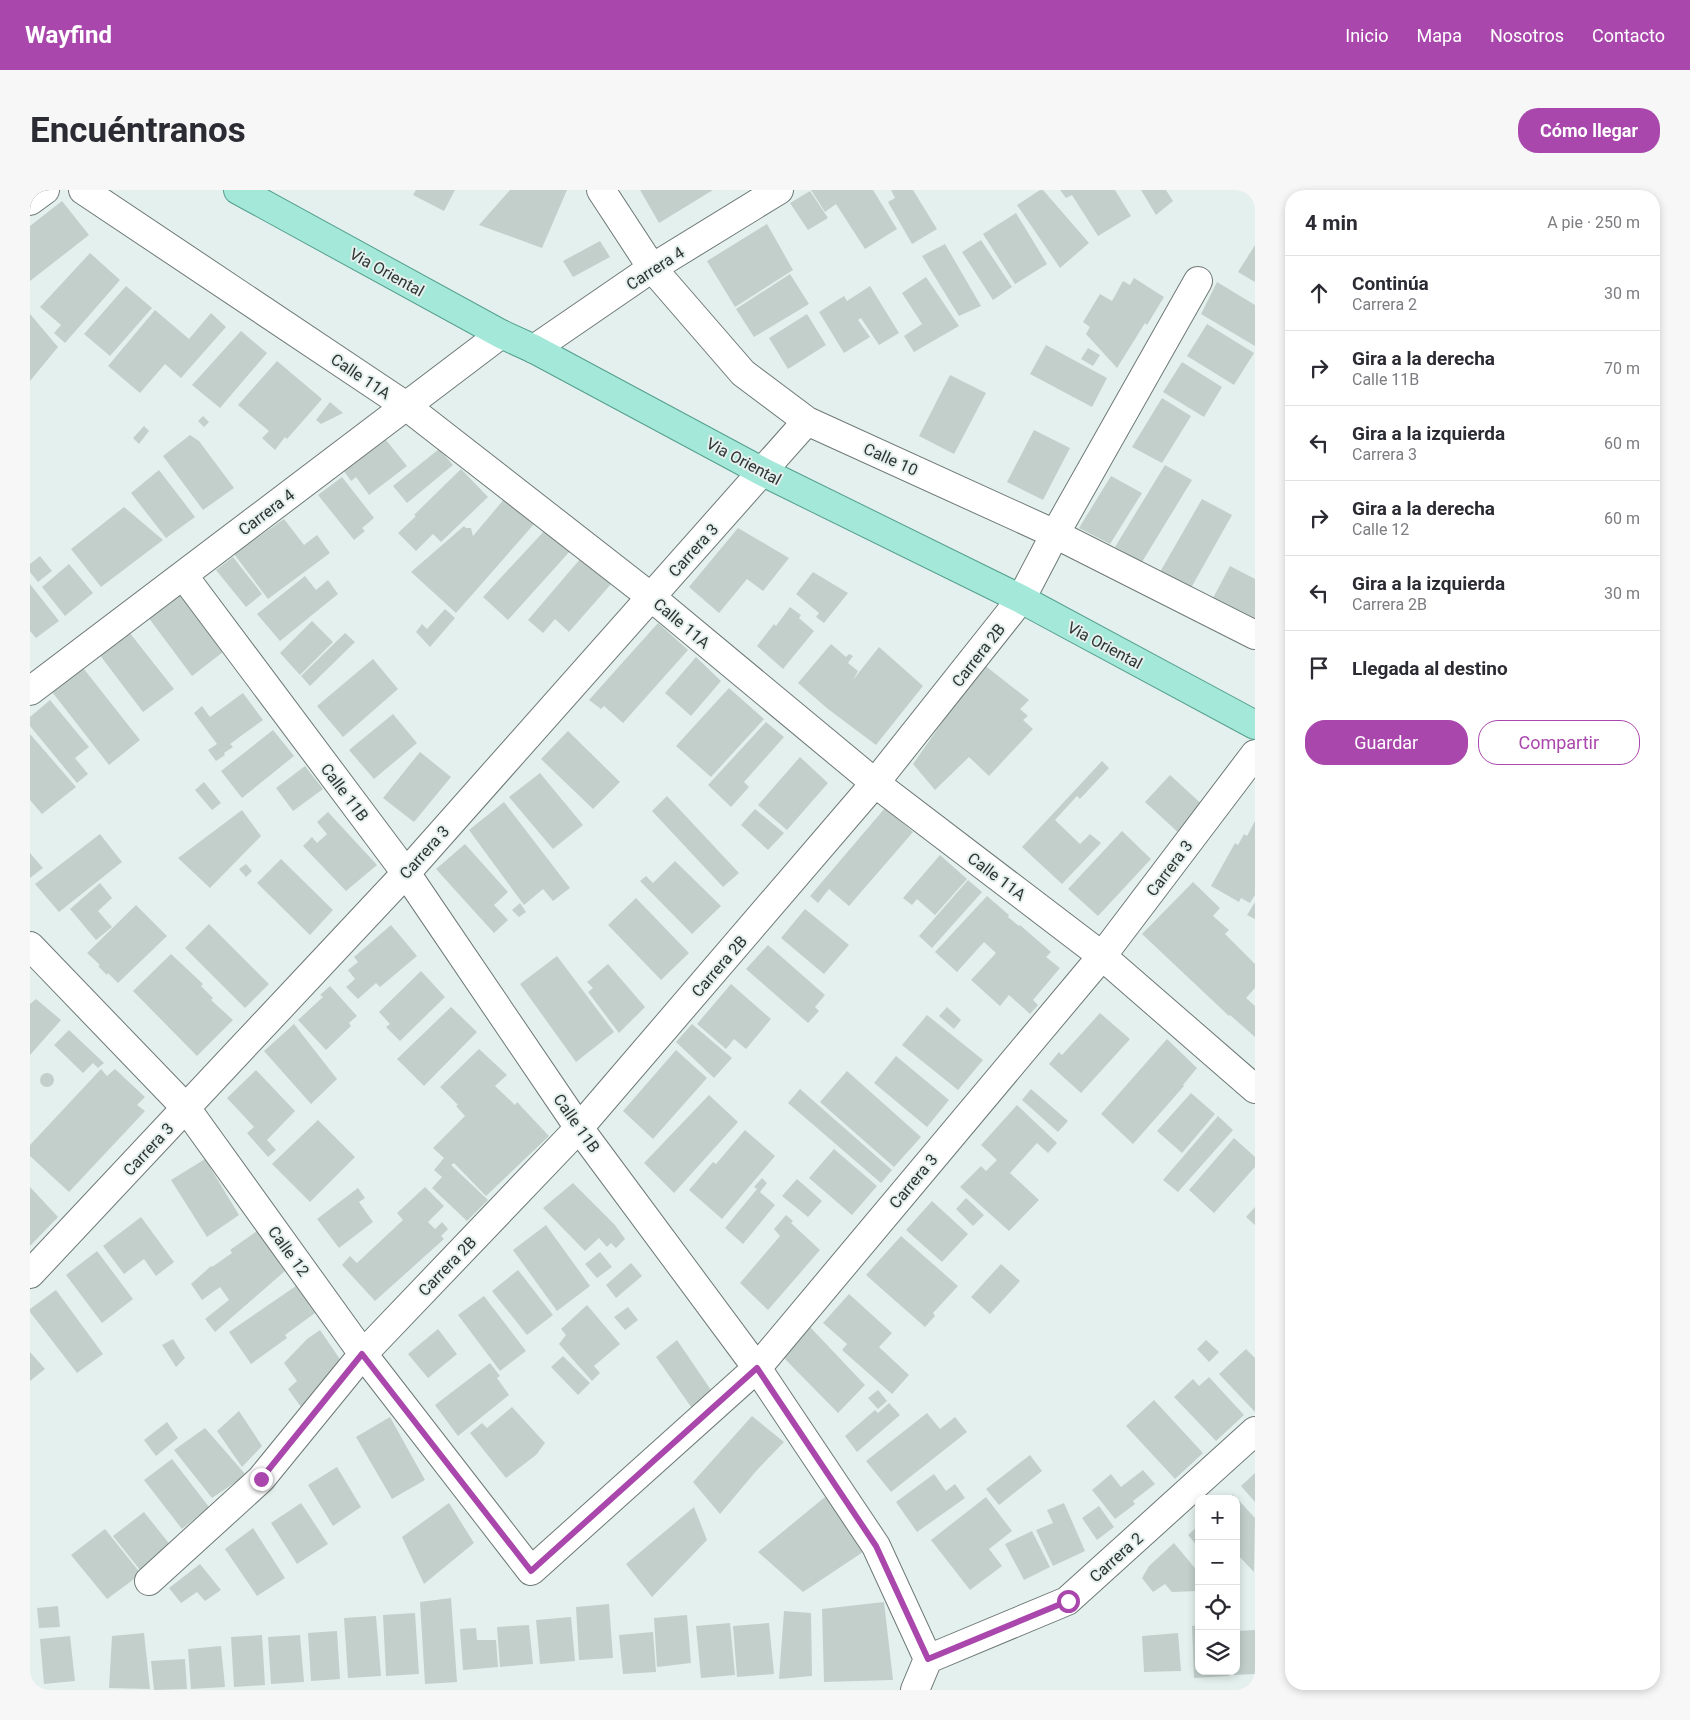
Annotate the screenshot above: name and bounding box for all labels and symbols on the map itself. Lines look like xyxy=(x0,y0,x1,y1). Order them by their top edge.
street label: Carrera 4 xyxy=(623,243,688,294)
street label: Via Oriental xyxy=(346,244,427,301)
street label: Calle 11A xyxy=(327,350,395,404)
street label: Via Oriental xyxy=(703,434,785,489)
street label: Calle 10 xyxy=(861,439,921,480)
street label: Carrera 4 xyxy=(235,485,298,540)
street label: Carrera 3 xyxy=(665,520,722,581)
street label: Calle 11A xyxy=(650,594,714,653)
street label: Via Oriental xyxy=(1064,618,1146,673)
street label: Carrera 2B xyxy=(948,620,1009,691)
street label: Calle 11B xyxy=(317,760,372,825)
street label: Carrera 3 xyxy=(396,822,453,883)
street label: Carrera 3 xyxy=(1142,837,1197,900)
street label: Calle 11A xyxy=(964,848,1030,905)
street label: Carrera 2B xyxy=(688,932,751,1001)
street label: Calle 11B xyxy=(550,1090,604,1156)
street label: Carrera 3 xyxy=(119,1119,178,1180)
street label: Carrera 3 xyxy=(885,1150,942,1212)
street label: Calle 12 xyxy=(264,1223,313,1280)
street label: Carrera 2B xyxy=(414,1233,480,1300)
route end xyxy=(250,1468,273,1491)
street label: Carrera 2 xyxy=(1086,1529,1147,1586)
route start xyxy=(1057,1590,1080,1613)

